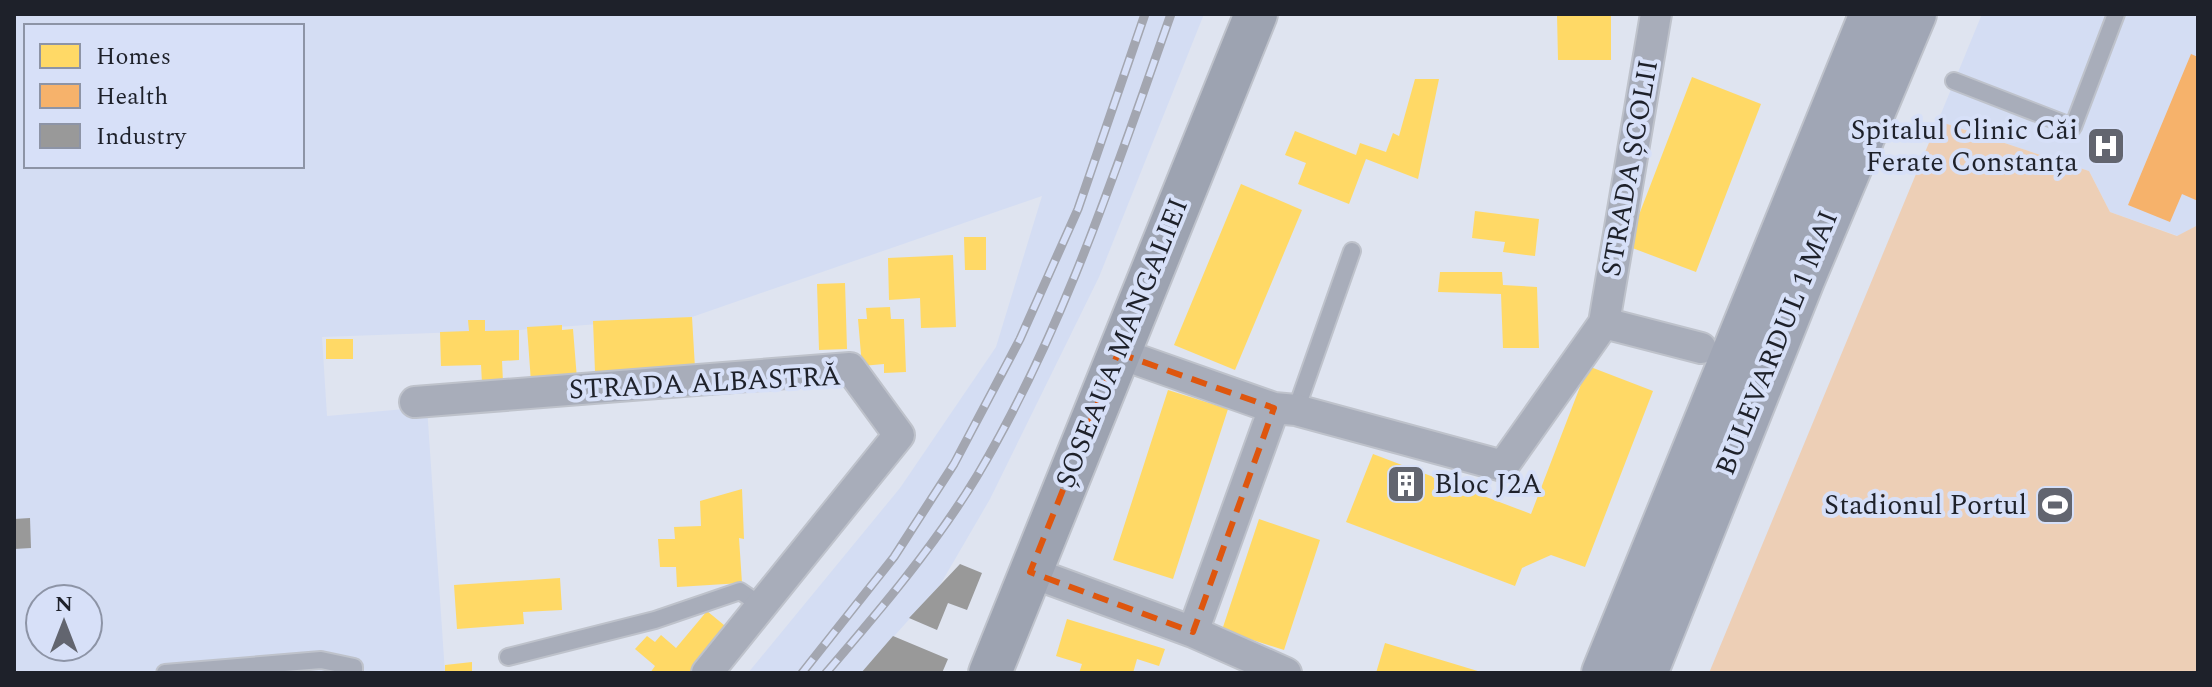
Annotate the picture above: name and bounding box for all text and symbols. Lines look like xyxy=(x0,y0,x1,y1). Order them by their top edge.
legend xyxy=(24,24,304,168)
text: Homes xyxy=(96,39,171,75)
street label: STRADA ȘCOLII xyxy=(1590,56,1670,280)
text: Health xyxy=(96,79,168,115)
place label: Spitalul Clinic Căi Ferate Constanța xyxy=(1850,109,2078,184)
text: Industry xyxy=(96,119,188,155)
hospital icon: Spitalul Clinic Căi Ferate Constanța xyxy=(2085,125,2127,167)
street label: ȘOSEAUA MANGALIEI xyxy=(1044,191,1200,495)
street label: BULEVARDUL 1 MAI xyxy=(1704,204,1850,482)
street label: STRADA ALBASTRĂ xyxy=(568,354,842,412)
building icon: Bloc J2A xyxy=(1385,463,1427,505)
place label: Bloc J2A xyxy=(1434,463,1542,506)
place label: Stadionul Portul xyxy=(1824,484,2027,527)
sports icon: Stadionul Portul xyxy=(2034,484,2076,526)
north arrow xyxy=(24,583,104,663)
text: N xyxy=(55,588,73,621)

